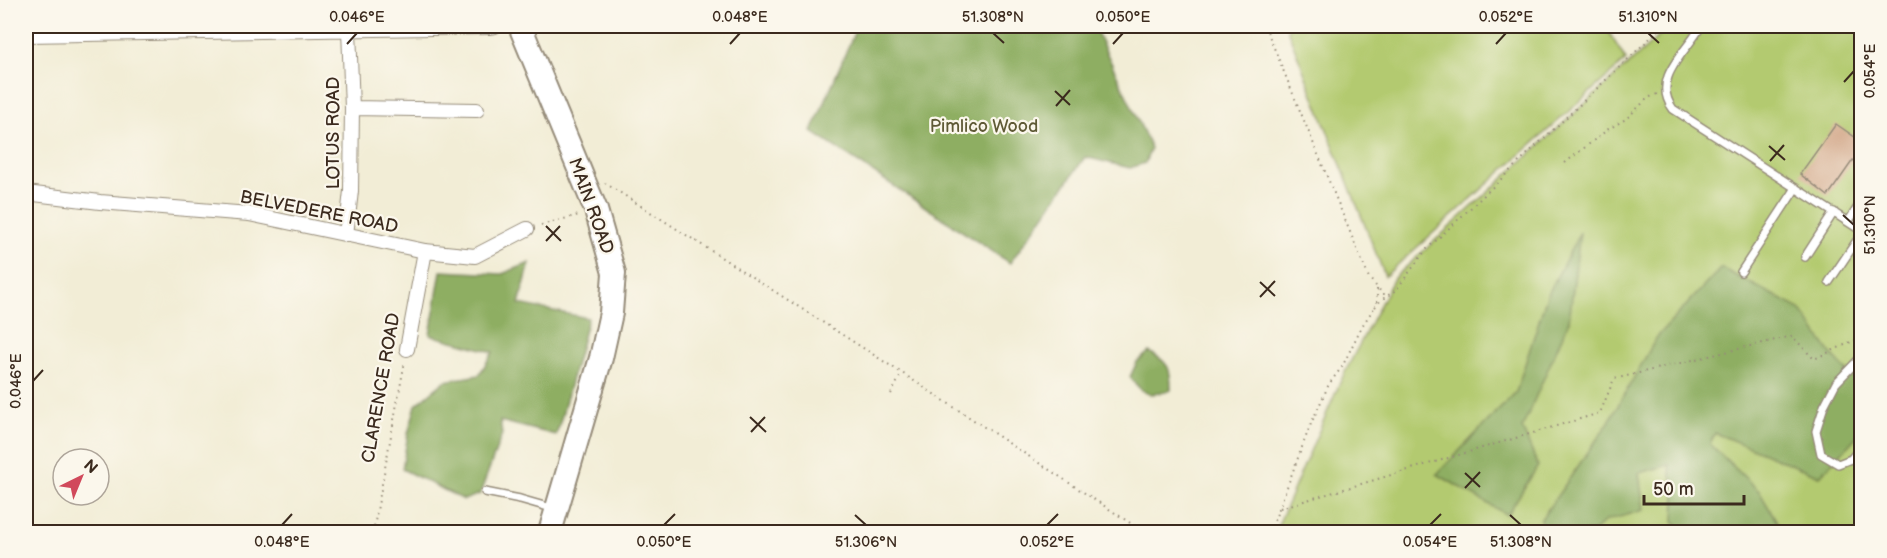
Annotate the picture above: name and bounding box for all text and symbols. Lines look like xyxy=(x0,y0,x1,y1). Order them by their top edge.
text: 0.046°E xyxy=(329,8,385,27)
text: 0.048°E xyxy=(712,8,768,27)
text: 51.308°N xyxy=(962,8,1024,27)
text: 0.050°E xyxy=(1096,8,1151,27)
text: 0.052°E xyxy=(1479,8,1533,27)
text: 51.310°N xyxy=(1618,8,1678,27)
text: 0.054°E xyxy=(1861,44,1880,98)
street label: LOTUS ROAD xyxy=(323,77,344,189)
park label: Pimlico Wood xyxy=(930,116,1038,137)
street label: MAIN ROAD xyxy=(564,155,618,257)
street label: BELVEDERE ROAD xyxy=(238,186,400,238)
text: 51.310°N xyxy=(1861,195,1880,255)
street label: CLARENCE ROAD xyxy=(357,311,405,465)
text: 0.046°E xyxy=(7,353,26,409)
north arrow xyxy=(51,447,111,507)
text: N xyxy=(79,456,101,478)
scale bar xyxy=(1644,468,1744,506)
text: 50 m xyxy=(1653,479,1694,500)
text: 0.048°E xyxy=(254,533,310,552)
text: 0.050°E xyxy=(637,533,692,552)
text: 51.306°N xyxy=(835,533,897,552)
text: 0.052°E xyxy=(1020,533,1074,552)
text: 0.054°E xyxy=(1403,533,1457,552)
text: 51.308°N xyxy=(1490,533,1552,552)

